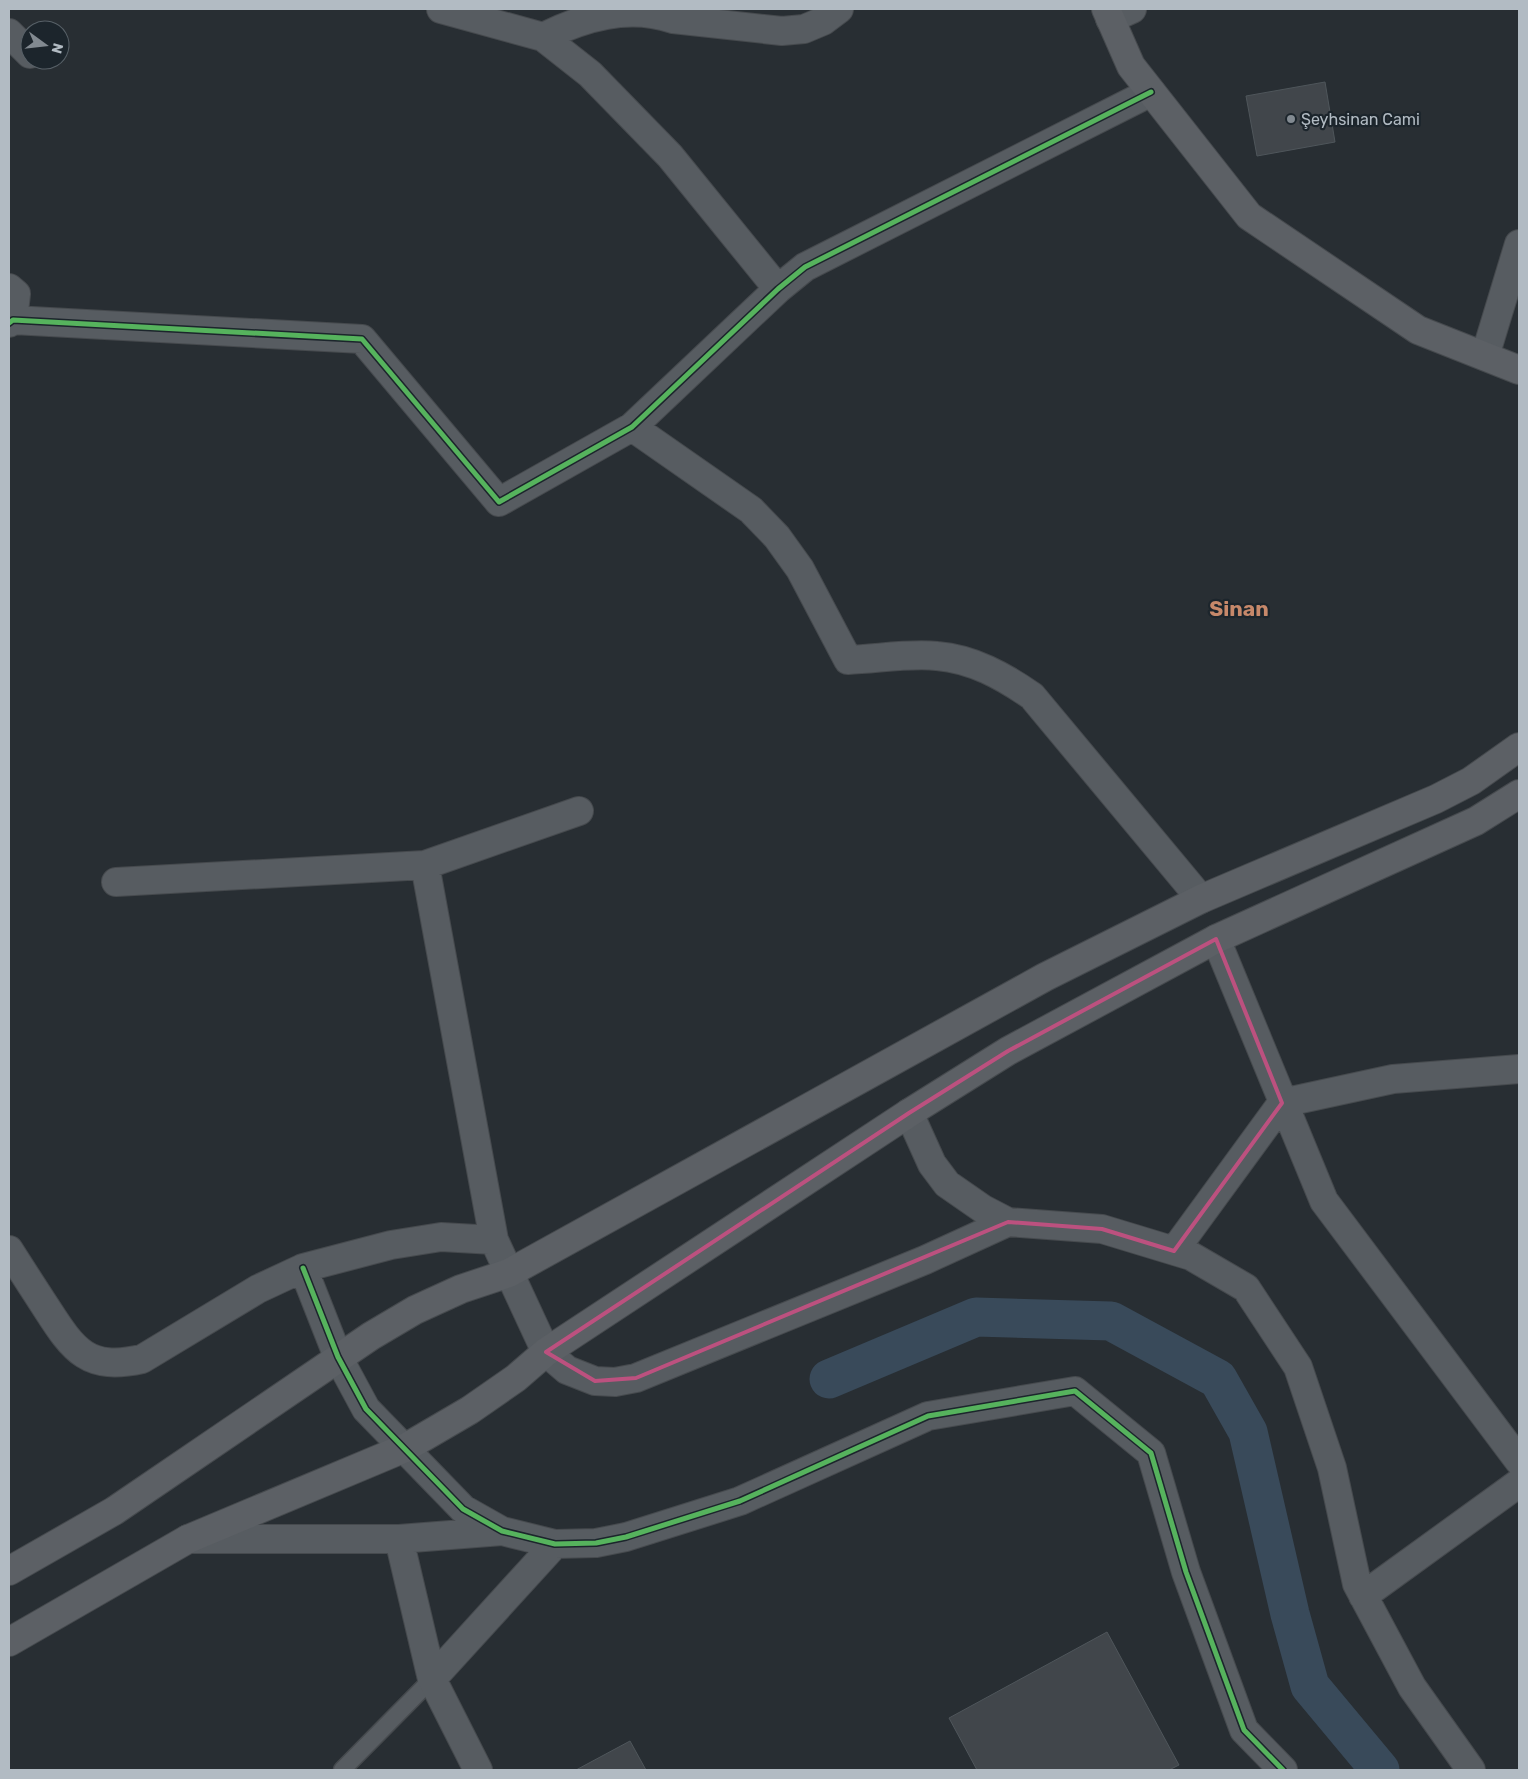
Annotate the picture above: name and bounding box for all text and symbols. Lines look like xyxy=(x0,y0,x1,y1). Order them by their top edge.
north arrow xyxy=(20,20,70,70)
text: N xyxy=(48,41,67,55)
place label: Şeyhsinan Cami xyxy=(1301,110,1420,129)
marker: Şeyhsinan Cami xyxy=(1285,113,1297,125)
district label: Sinan xyxy=(1209,596,1269,621)

